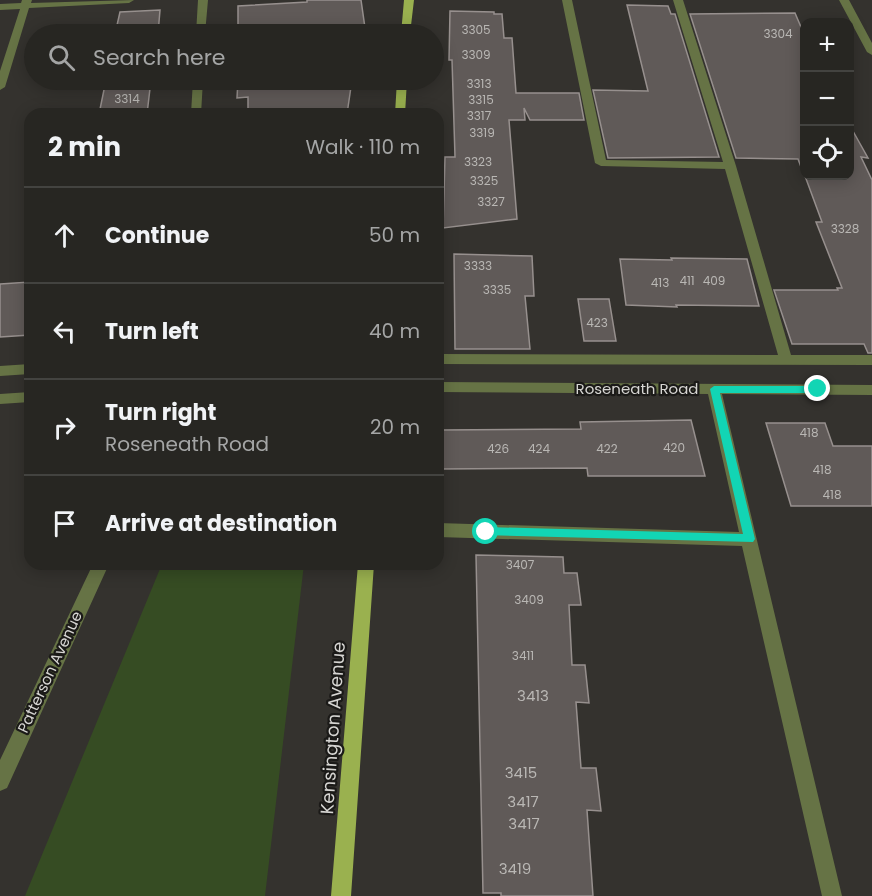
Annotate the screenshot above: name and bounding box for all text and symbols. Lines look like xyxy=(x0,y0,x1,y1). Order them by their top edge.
map controls xyxy=(800,18,854,180)
button: + xyxy=(800,18,854,72)
house number: 3305 xyxy=(461,21,491,38)
search box xyxy=(24,24,444,90)
house number: 3304 xyxy=(763,25,793,42)
icon: search xyxy=(45,41,78,74)
text: Search here xyxy=(93,42,226,73)
house number: 3309 xyxy=(461,46,491,63)
button: − xyxy=(800,72,854,126)
house number: 3313 xyxy=(466,75,492,92)
house number: 3314 xyxy=(114,90,140,107)
house number: 3315 xyxy=(468,91,494,108)
house number: 3317 xyxy=(467,107,492,124)
house number: 3319 xyxy=(469,124,495,141)
button: locate xyxy=(800,126,854,180)
text: 2 min xyxy=(48,129,121,165)
text: Walk · 110 m xyxy=(306,133,420,161)
house number: 3323 xyxy=(464,153,492,170)
house number: 3325 xyxy=(470,172,498,189)
house number: 3327 xyxy=(477,193,505,210)
icon: ahead xyxy=(48,219,81,252)
text: Continue xyxy=(105,220,209,251)
house number: 3328 xyxy=(831,220,859,237)
text: 50 m xyxy=(369,221,420,249)
house number: 3333 xyxy=(464,257,492,274)
house number: 411 xyxy=(679,272,695,289)
house number: 409 xyxy=(703,272,725,289)
house number: 413 xyxy=(651,274,669,291)
house number: 3335 xyxy=(483,281,511,298)
house number: 423 xyxy=(586,314,608,331)
icon: left xyxy=(48,315,81,348)
text: Turn left xyxy=(105,316,199,347)
text: 40 m xyxy=(369,317,420,345)
route end xyxy=(804,375,830,401)
street label: Roseneath Road xyxy=(576,378,698,399)
text: Turn right xyxy=(105,397,216,428)
icon: right xyxy=(48,411,81,444)
text: 20 m xyxy=(370,413,420,441)
house number: 418 xyxy=(800,424,818,441)
text: Roseneath Road xyxy=(105,430,269,458)
house number: 420 xyxy=(663,439,685,456)
house number: 426 xyxy=(487,440,509,457)
house number: 424 xyxy=(528,440,550,457)
house number: 422 xyxy=(596,440,618,457)
house number: 418 xyxy=(813,461,831,478)
house number: 418 xyxy=(823,486,841,503)
icon: arrive xyxy=(48,507,81,540)
text: Arrive at destination xyxy=(105,508,337,539)
route start xyxy=(472,518,498,544)
house number: 3407 xyxy=(506,556,535,573)
house number: 3409 xyxy=(514,591,544,608)
street label: Patterson Avenue xyxy=(12,608,87,736)
street label: Kensington Avenue xyxy=(314,641,351,815)
house number: 3411 xyxy=(512,647,534,664)
house number: 3413 xyxy=(517,685,549,706)
house number: 3415 xyxy=(505,762,537,783)
house number: 3417 xyxy=(507,791,539,812)
house number: 3417 xyxy=(508,813,540,834)
house number: 3419 xyxy=(499,858,531,879)

